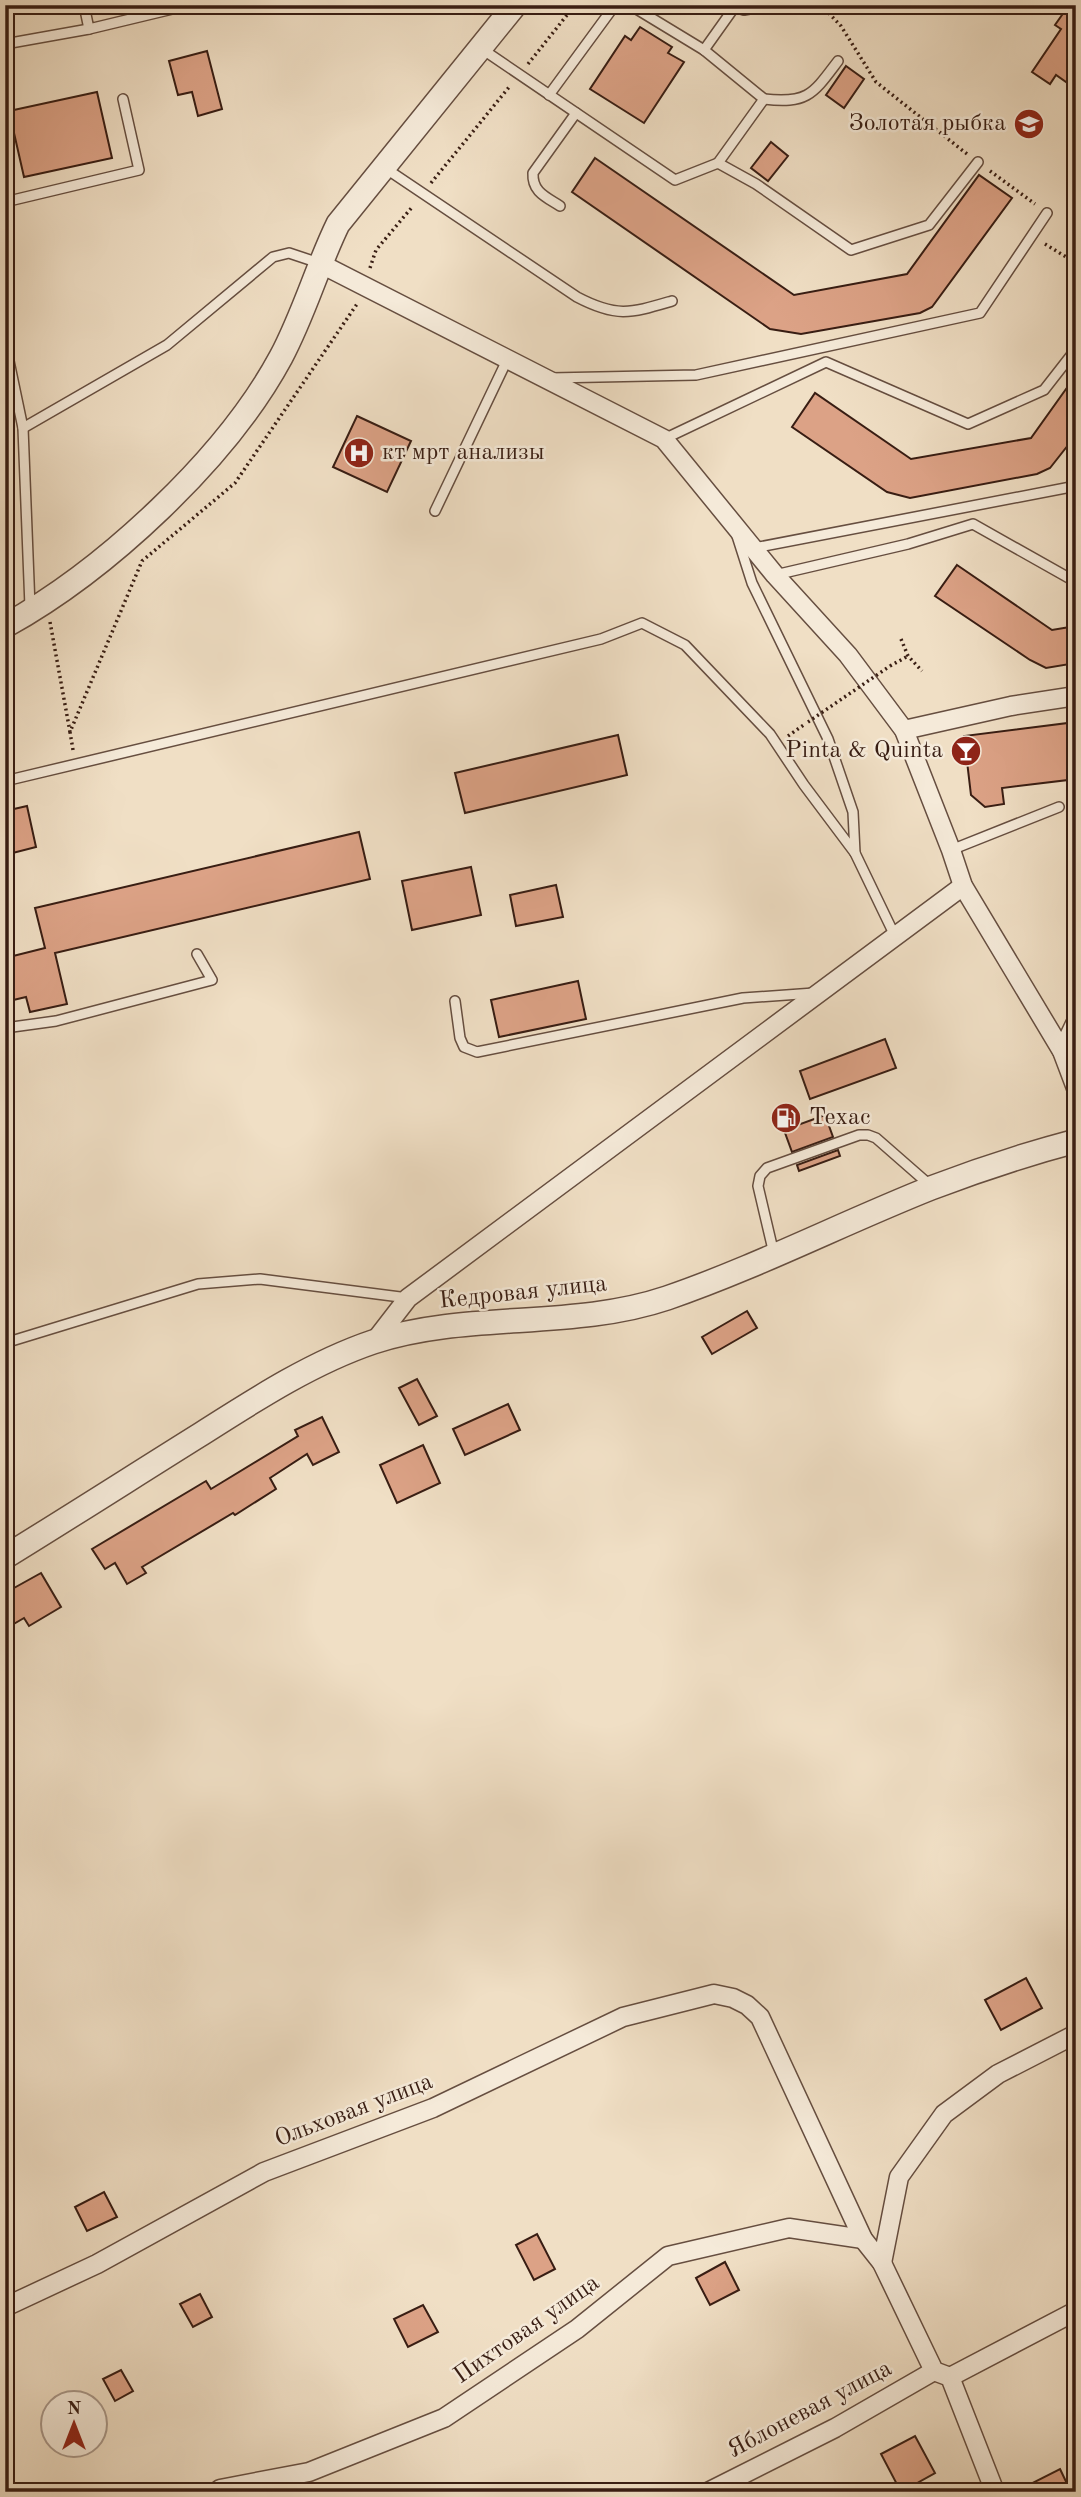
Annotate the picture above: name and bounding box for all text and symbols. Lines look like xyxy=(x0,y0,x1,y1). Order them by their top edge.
school or university icon: Золотая рыбка xyxy=(1012,107,1046,141)
place label: Золотая рыбка xyxy=(849,112,1006,136)
hospital icon: кт мрт анализы xyxy=(342,436,376,470)
place label: кт мрт анализы xyxy=(382,441,545,465)
bar icon: Pinta & Quinta xyxy=(949,734,983,768)
place label: Pinta & Quinta xyxy=(785,739,943,763)
fuel station icon: Техас xyxy=(769,1101,803,1135)
place label: Техас xyxy=(809,1106,870,1130)
street label: Кедровая улица xyxy=(438,1272,608,1314)
street label: Ольховая улица xyxy=(272,2070,436,2152)
street label: Пихтовая улица xyxy=(450,2271,604,2389)
street label: Яблоневая улица xyxy=(724,2357,896,2463)
north arrow xyxy=(38,2388,108,2458)
text: N xyxy=(67,2400,82,2419)

